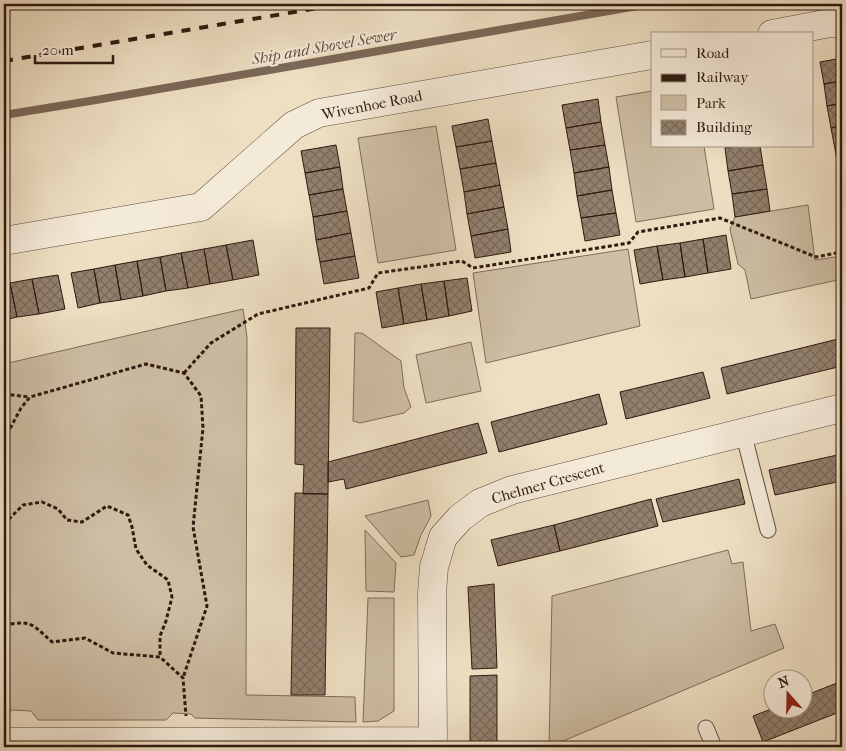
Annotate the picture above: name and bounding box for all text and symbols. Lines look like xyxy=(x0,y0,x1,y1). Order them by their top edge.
water label: Ship and Shovel Sewer xyxy=(249,24,400,69)
scale bar xyxy=(35,32,112,64)
legend xyxy=(651,32,814,148)
text: 20 m xyxy=(42,41,74,59)
text: Road xyxy=(696,44,730,62)
text: Railway xyxy=(696,68,749,86)
street label: Wivenhoe Road xyxy=(319,86,425,124)
text: Park xyxy=(696,94,726,112)
text: Building xyxy=(696,118,753,136)
street label: Chelmer Crescent xyxy=(489,458,607,508)
north arrow xyxy=(764,668,814,718)
text: N xyxy=(776,672,792,692)

